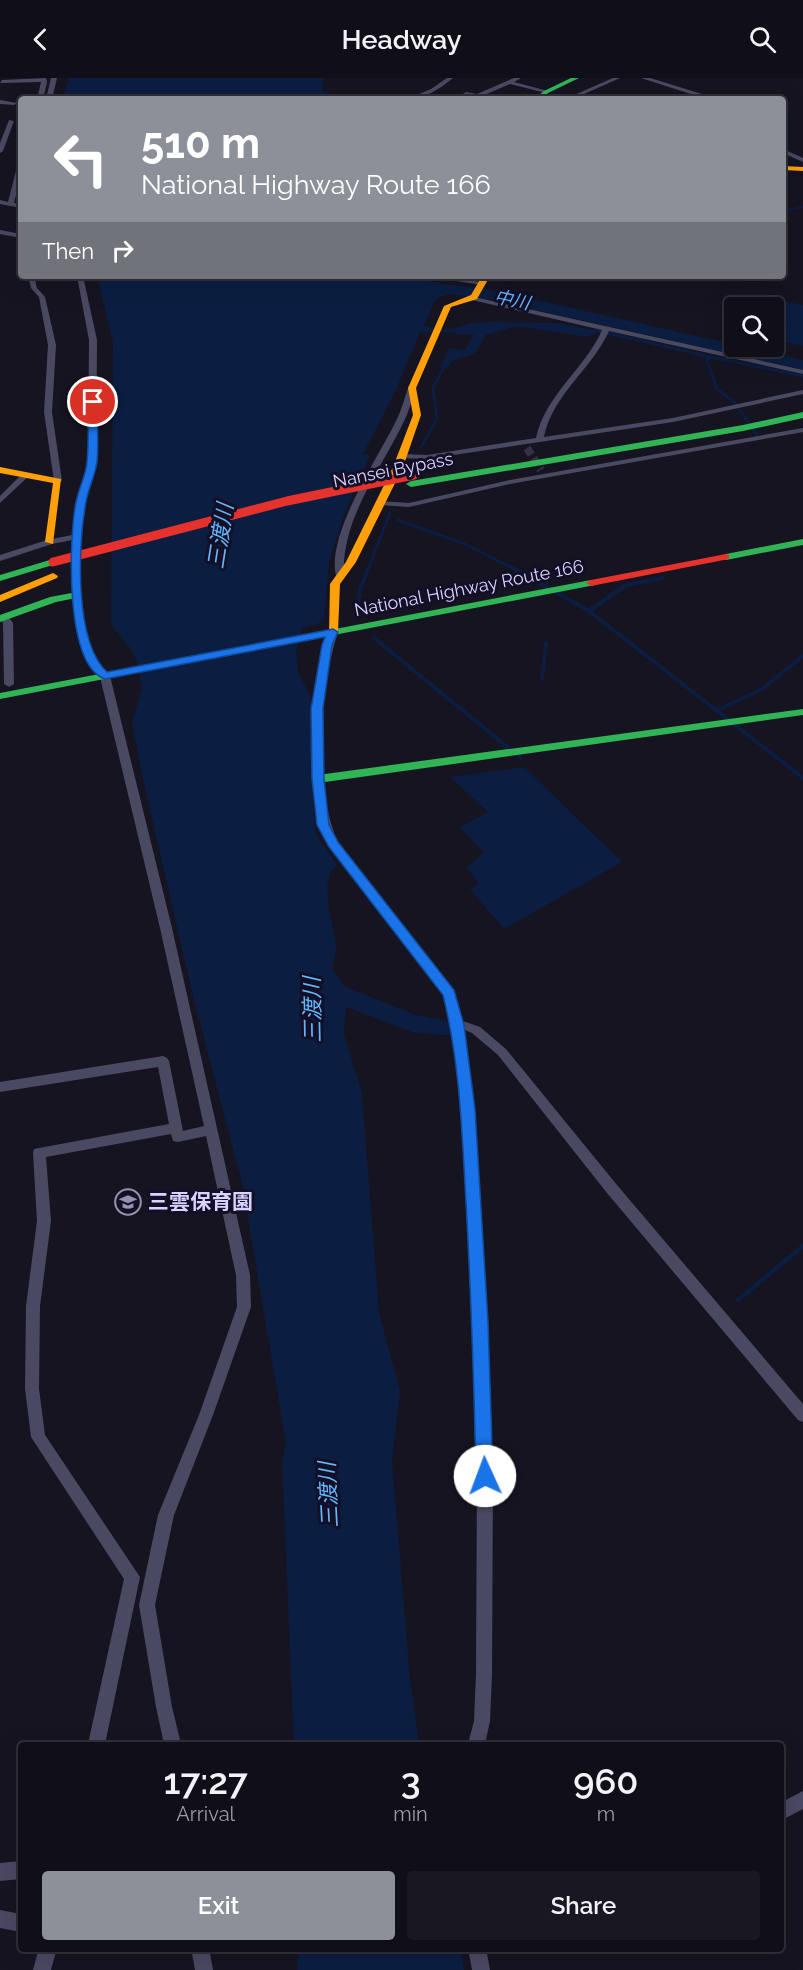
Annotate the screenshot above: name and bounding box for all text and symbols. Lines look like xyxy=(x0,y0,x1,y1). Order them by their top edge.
icon: back xyxy=(24,23,57,56)
icon: search xyxy=(746,23,779,56)
text: Headway xyxy=(342,24,461,55)
text: 510 m xyxy=(141,119,260,168)
icon: left xyxy=(42,120,120,198)
text: National Highway Route 166 xyxy=(141,169,491,200)
icon: right xyxy=(106,234,139,267)
text: Then xyxy=(42,238,94,264)
water label: 中川 xyxy=(492,285,534,314)
map controls xyxy=(724,297,784,357)
button: search xyxy=(724,297,784,357)
pin xyxy=(67,376,118,427)
icon: arrive xyxy=(76,385,109,418)
street label: Nansei Bypass xyxy=(331,448,455,491)
water label: 三渡川 xyxy=(202,499,238,571)
street label: National Highway Route 166 xyxy=(352,555,585,620)
water label: 三渡川 xyxy=(298,975,326,1043)
school or university icon: 三雲保育園 xyxy=(113,1187,143,1217)
place label: 三雲保育園 xyxy=(148,1189,253,1214)
position arrow xyxy=(453,1444,517,1508)
water label: 三渡川 xyxy=(313,1459,343,1529)
text: 17:27 xyxy=(164,1760,248,1802)
text: 3 xyxy=(401,1760,420,1802)
text: 960 xyxy=(573,1760,638,1802)
text: Arrival xyxy=(176,1802,235,1826)
text: min xyxy=(393,1802,428,1826)
text: m xyxy=(597,1802,615,1826)
button: Exit xyxy=(42,1871,395,1940)
button: Share xyxy=(407,1871,760,1940)

